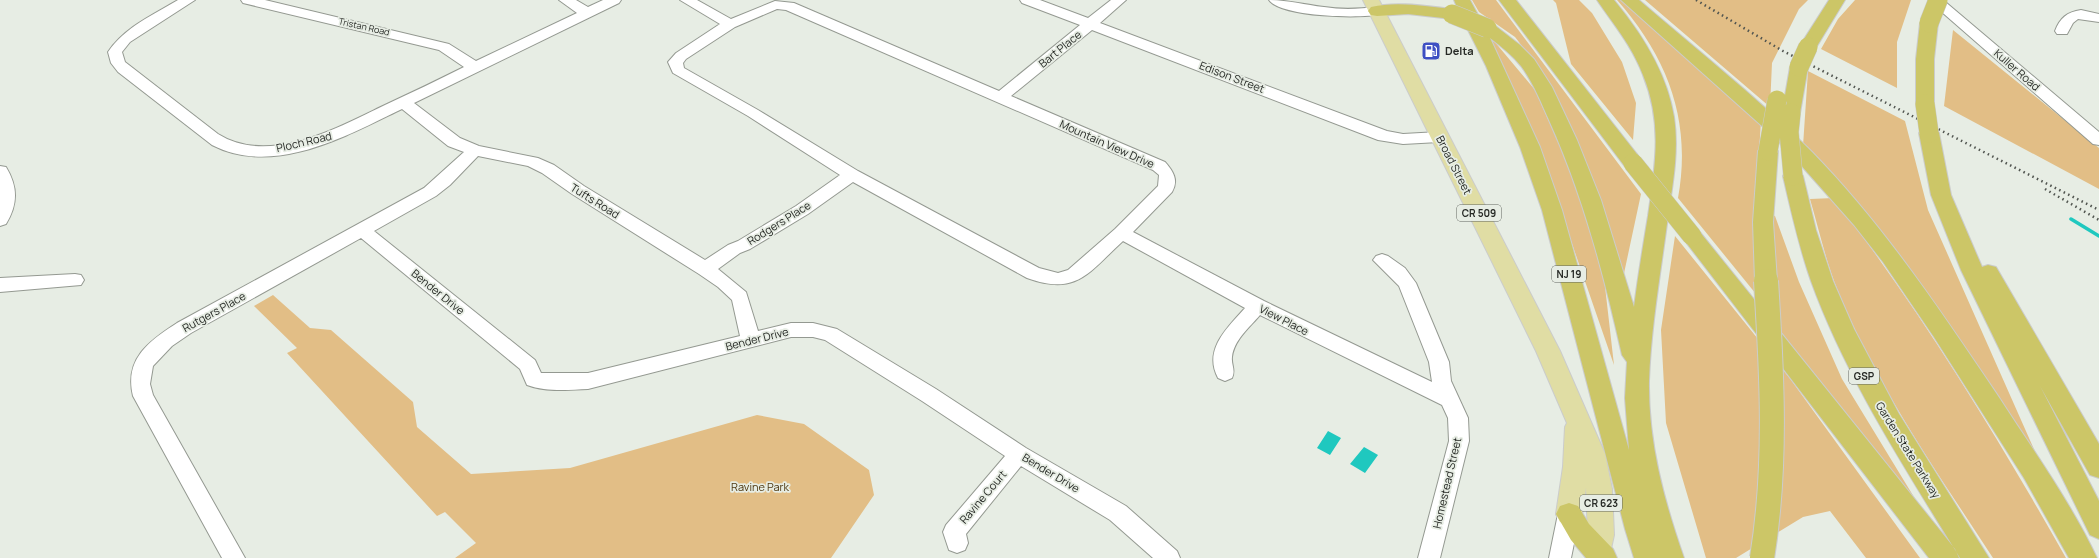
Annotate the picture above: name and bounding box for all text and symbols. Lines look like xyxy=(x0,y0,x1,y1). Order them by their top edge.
street label: Tristan Road xyxy=(337,14,391,39)
street label: Bart Place xyxy=(1035,26,1085,71)
fuel station icon: Delta xyxy=(1420,40,1442,62)
place label: Delta xyxy=(1445,43,1474,58)
street label: Kuller Road xyxy=(1991,45,2044,94)
street label: Edison Street xyxy=(1197,57,1267,96)
street label: Mountain View Drive xyxy=(1057,116,1157,171)
street label: Ploch Road xyxy=(275,128,333,155)
street label: Broad Street xyxy=(1433,133,1476,197)
street label: Tufts Road xyxy=(568,180,623,221)
street label: Rodgers Place xyxy=(744,197,814,248)
road number: CR 509 xyxy=(1457,205,1501,221)
street label: Bender Drive xyxy=(409,266,468,318)
road number: NJ 19 xyxy=(1552,266,1586,282)
street label: Rutgers Place xyxy=(179,288,249,335)
street label: View Place xyxy=(1257,301,1312,339)
street label: Bender Drive xyxy=(724,323,790,354)
road number: GSP xyxy=(1849,368,1879,384)
street label: Garden State Parkway xyxy=(1873,399,1944,501)
street label: Homestead Street xyxy=(1429,436,1464,530)
street label: Bender Drive xyxy=(1020,450,1083,496)
street label: Ravine Court xyxy=(956,467,1009,527)
park label: Ravine Park xyxy=(731,479,790,494)
road number: CR 623 xyxy=(1580,495,1622,511)

